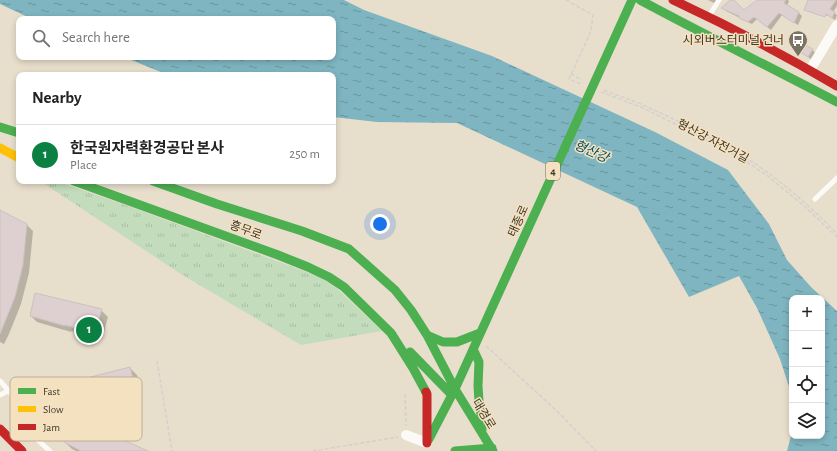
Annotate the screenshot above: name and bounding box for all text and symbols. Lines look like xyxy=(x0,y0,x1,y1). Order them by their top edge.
search box xyxy=(16,16,336,60)
icon: search xyxy=(30,27,52,49)
bus stop icon: 시외버스터미널 건너 xyxy=(787,29,809,57)
text: Search here xyxy=(62,30,130,45)
place label: 시외버스터미널 건너 xyxy=(683,34,784,46)
text: Nearby xyxy=(32,89,82,106)
street label: 형산강 자전거길 xyxy=(675,117,751,165)
water label: 형산강 xyxy=(572,138,612,166)
text: 한국원자력환경공단 본사 xyxy=(70,141,224,156)
text: 1 xyxy=(43,148,47,161)
text: 250 m xyxy=(289,148,320,161)
text: Place xyxy=(70,159,97,172)
road number: 4 xyxy=(546,162,560,180)
street label: 태종로 xyxy=(506,203,530,239)
your location xyxy=(370,214,390,234)
street label: 흥무로 xyxy=(228,219,264,241)
map controls xyxy=(789,295,825,439)
button: + xyxy=(789,295,825,331)
pin: 1 xyxy=(76,315,102,345)
button: − xyxy=(789,331,825,367)
button: locate xyxy=(789,367,825,403)
legend xyxy=(10,377,142,441)
text: Fast xyxy=(43,386,61,397)
street label: 대경로 xyxy=(470,397,498,431)
button: layers xyxy=(789,403,825,439)
text: Slow xyxy=(43,404,64,415)
text: Jam xyxy=(43,422,60,433)

